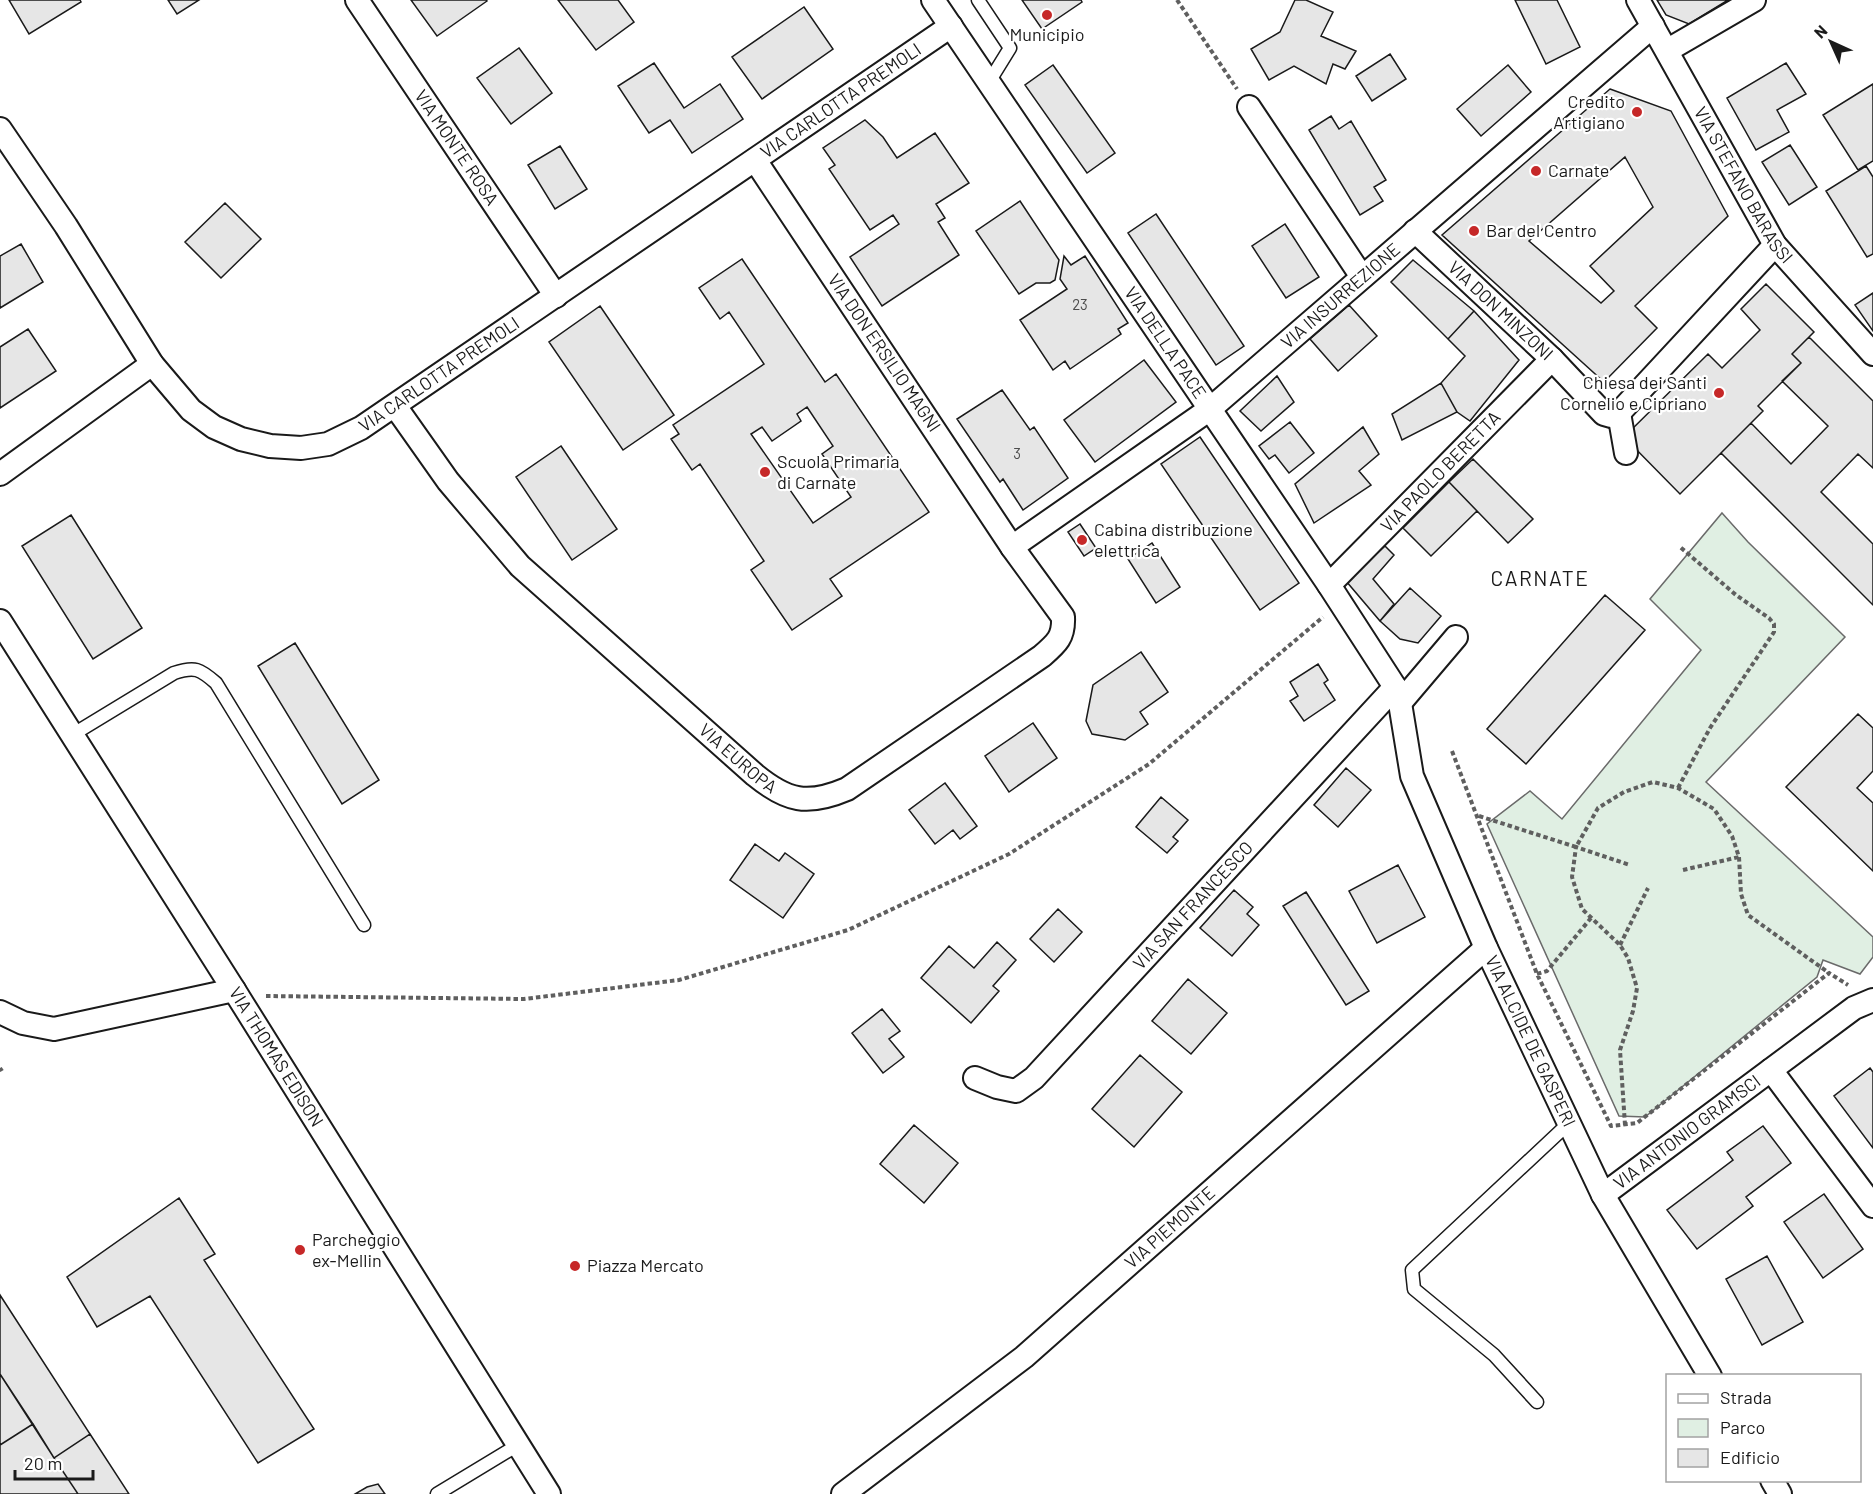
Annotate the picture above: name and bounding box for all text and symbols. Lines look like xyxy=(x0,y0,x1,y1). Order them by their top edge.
marker: Municipio xyxy=(1040,8,1054,22)
north arrow xyxy=(1801,12,1861,72)
text: N xyxy=(1810,21,1831,42)
place label: Municipio xyxy=(1009,23,1085,45)
street label: VIA CARLOTTA PREMOLI xyxy=(756,38,925,163)
street label: VIA MONTE ROSA xyxy=(410,85,504,209)
place label: Credito Artigiano xyxy=(1553,90,1625,133)
street label: VIA STEFANO BARASSI xyxy=(1690,102,1798,267)
marker: Credito Artigiano xyxy=(1630,105,1644,119)
place label: Carnate xyxy=(1548,159,1609,181)
marker: Carnate xyxy=(1529,164,1543,178)
place label: Bar del Centro xyxy=(1486,219,1597,241)
marker: Bar del Centro xyxy=(1467,224,1481,238)
street label: VIA INSURREZIONE xyxy=(1276,238,1404,353)
street label: VIA DON MINZONI xyxy=(1444,256,1558,364)
street label: VIA DON ERSILIO MAGNI xyxy=(824,269,946,436)
street label: VIA DELLA PACE xyxy=(1120,282,1212,402)
house number: 23 xyxy=(1072,295,1088,313)
street label: VIA CARLOTTA PREMOLI xyxy=(354,311,523,436)
place label: Chiesa dei Santi Cornelio e Cipriano xyxy=(1560,371,1707,414)
marker: Chiesa dei Santi Cornelio e Cipriano xyxy=(1712,386,1726,400)
street label: VIA PAOLO BERETTA xyxy=(1375,406,1505,536)
house number: 3 xyxy=(1013,444,1021,462)
place label: Scuola Primaria di Carnate xyxy=(777,450,900,493)
marker: Scuola Primaria di Carnate xyxy=(758,465,772,479)
place label: Cabina distribuzione elettrica xyxy=(1094,518,1253,561)
marker: Cabina distribuzione elettrica xyxy=(1075,533,1089,547)
district label: CARNATE xyxy=(1490,565,1590,590)
street label: VIA EUROPA xyxy=(695,718,781,798)
street label: VIA SAN FRANCESCO xyxy=(1128,836,1257,974)
street label: VIA ALCIDE DE GASPERI xyxy=(1481,952,1581,1130)
street label: VIA THOMAS EDISON xyxy=(225,982,329,1131)
street label: VIA ANTONIO GRAMSCI xyxy=(1609,1070,1764,1193)
street label: VIA PIEMONTE xyxy=(1120,1181,1219,1273)
place label: Parcheggio ex-Mellin xyxy=(312,1228,400,1271)
marker: Parcheggio ex-Mellin xyxy=(293,1243,307,1257)
place label: Piazza Mercato xyxy=(587,1254,704,1276)
marker: Piazza Mercato xyxy=(568,1259,582,1273)
legend xyxy=(1666,1374,1861,1482)
text: Strada xyxy=(1720,1386,1772,1408)
text: Parco xyxy=(1720,1416,1765,1438)
scale bar xyxy=(15,1443,93,1481)
text: Edificio xyxy=(1720,1446,1780,1468)
text: 20 m xyxy=(24,1452,62,1474)

